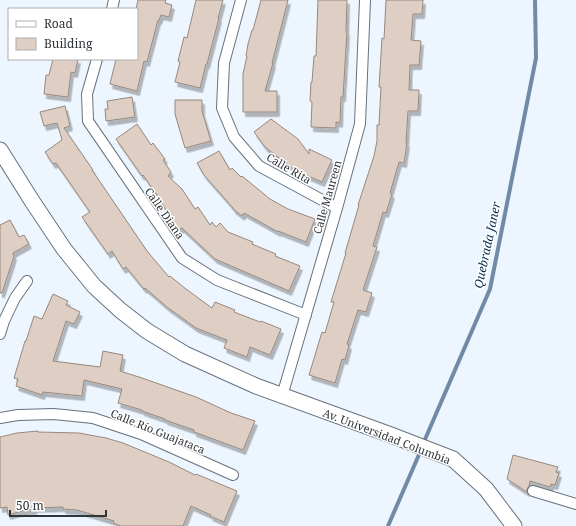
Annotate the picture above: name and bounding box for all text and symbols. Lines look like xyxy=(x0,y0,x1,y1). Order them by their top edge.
legend xyxy=(8,8,138,60)
text: Road xyxy=(44,15,74,32)
text: Building xyxy=(44,35,93,52)
street label: Calle Rita xyxy=(264,149,314,187)
street label: Calle Maureen xyxy=(309,158,345,236)
street label: Calle Diana xyxy=(142,184,188,242)
water label: Quebrada Janer xyxy=(470,200,505,290)
street label: Calle Río Guajataca xyxy=(109,405,207,457)
street label: Av. Universidad Columbia xyxy=(321,405,453,467)
scale bar xyxy=(10,492,106,518)
text: 50 m xyxy=(16,497,44,514)

